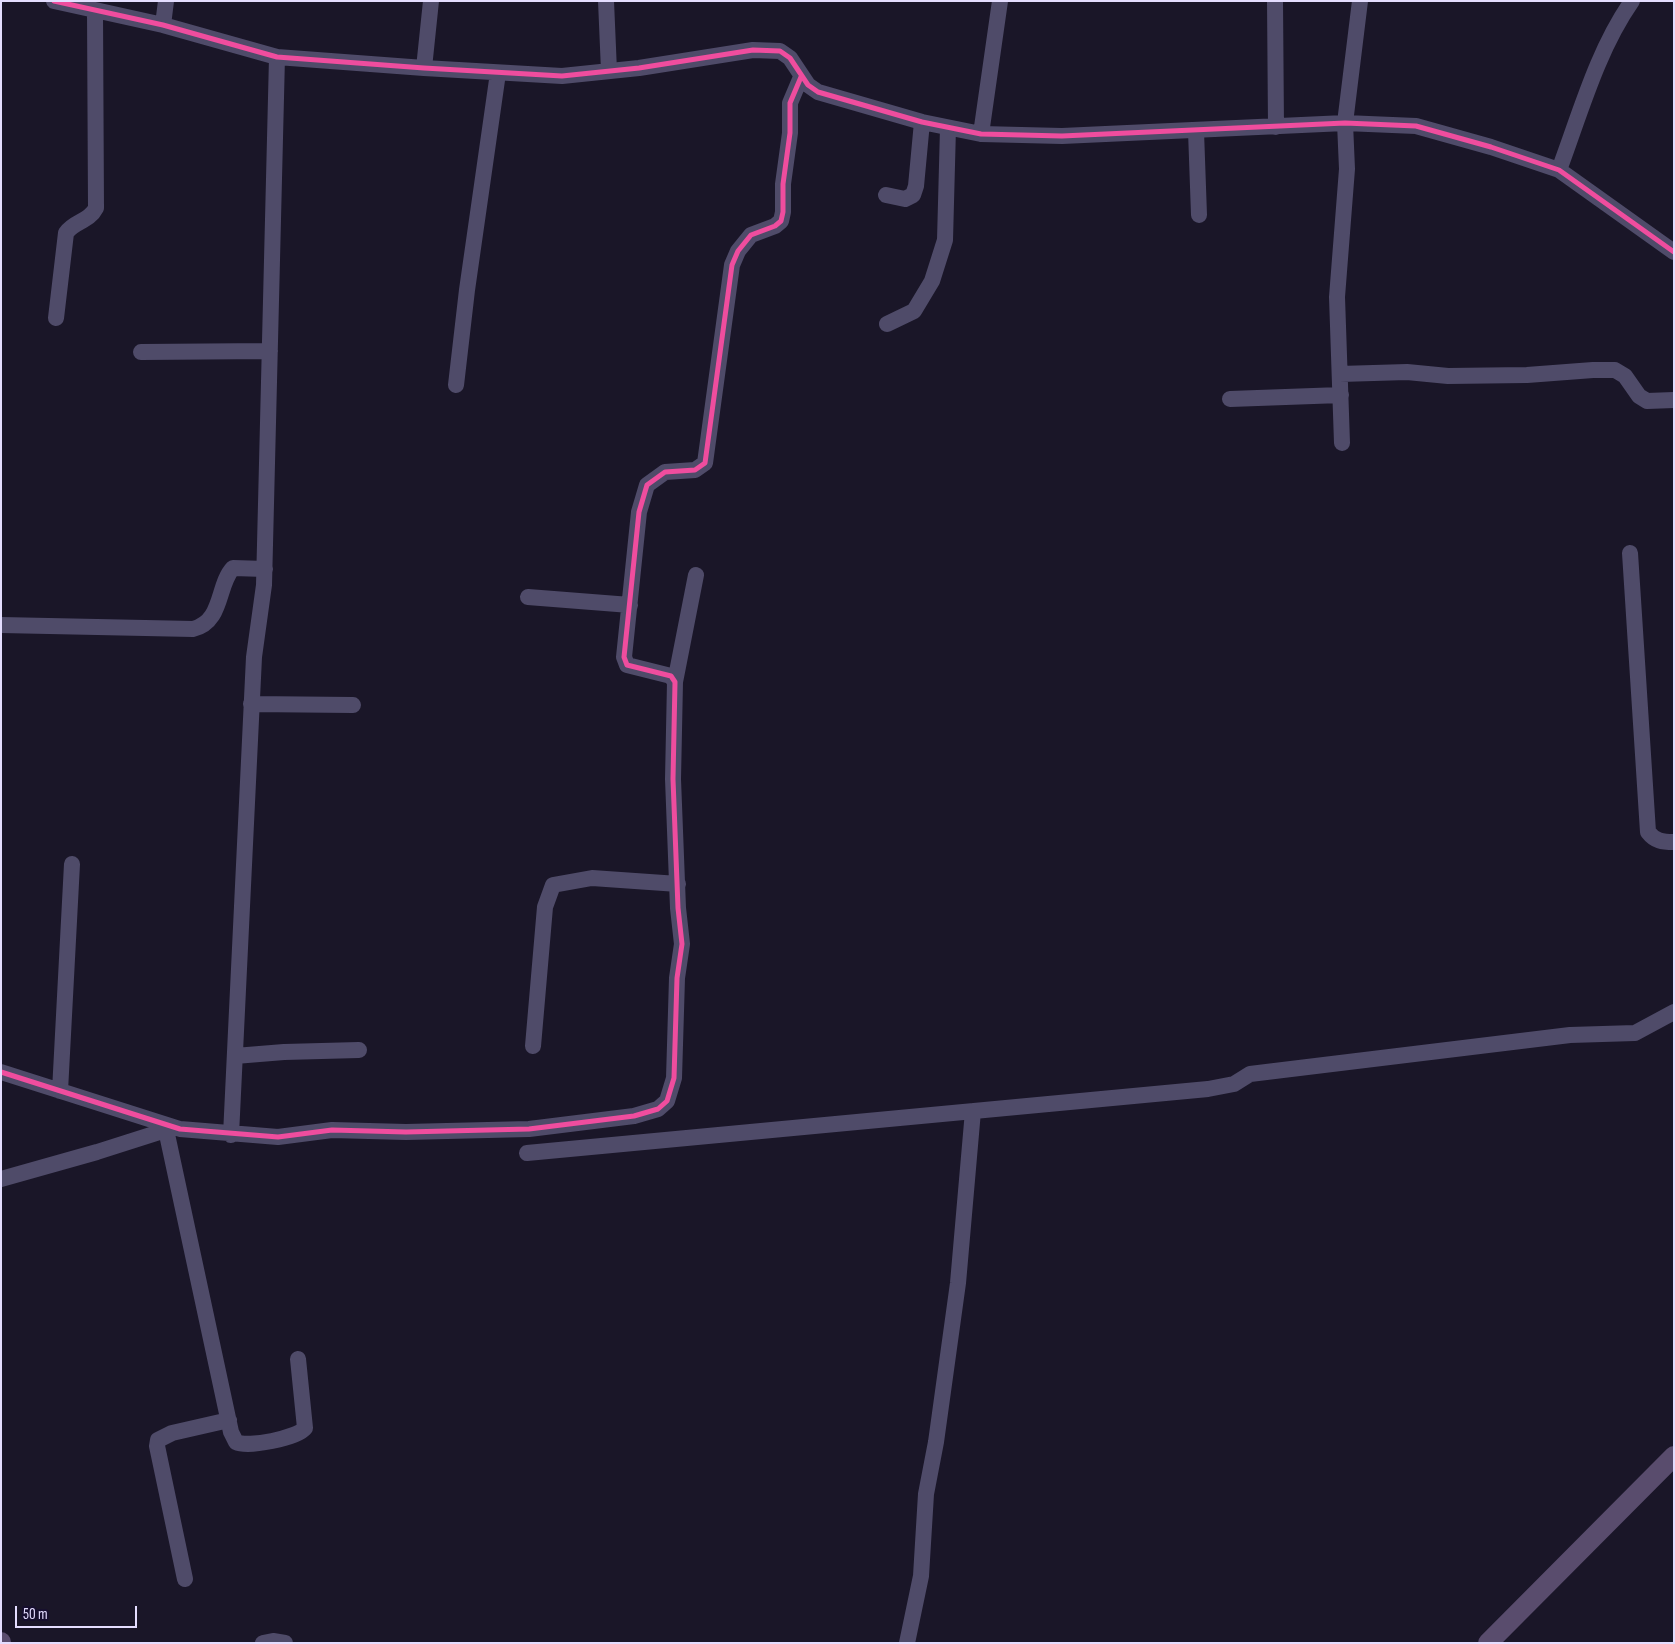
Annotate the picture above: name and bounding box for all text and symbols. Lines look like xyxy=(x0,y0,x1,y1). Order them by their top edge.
scale bar xyxy=(18,1596,140,1628)
text: 50 m xyxy=(23,1605,48,1624)

